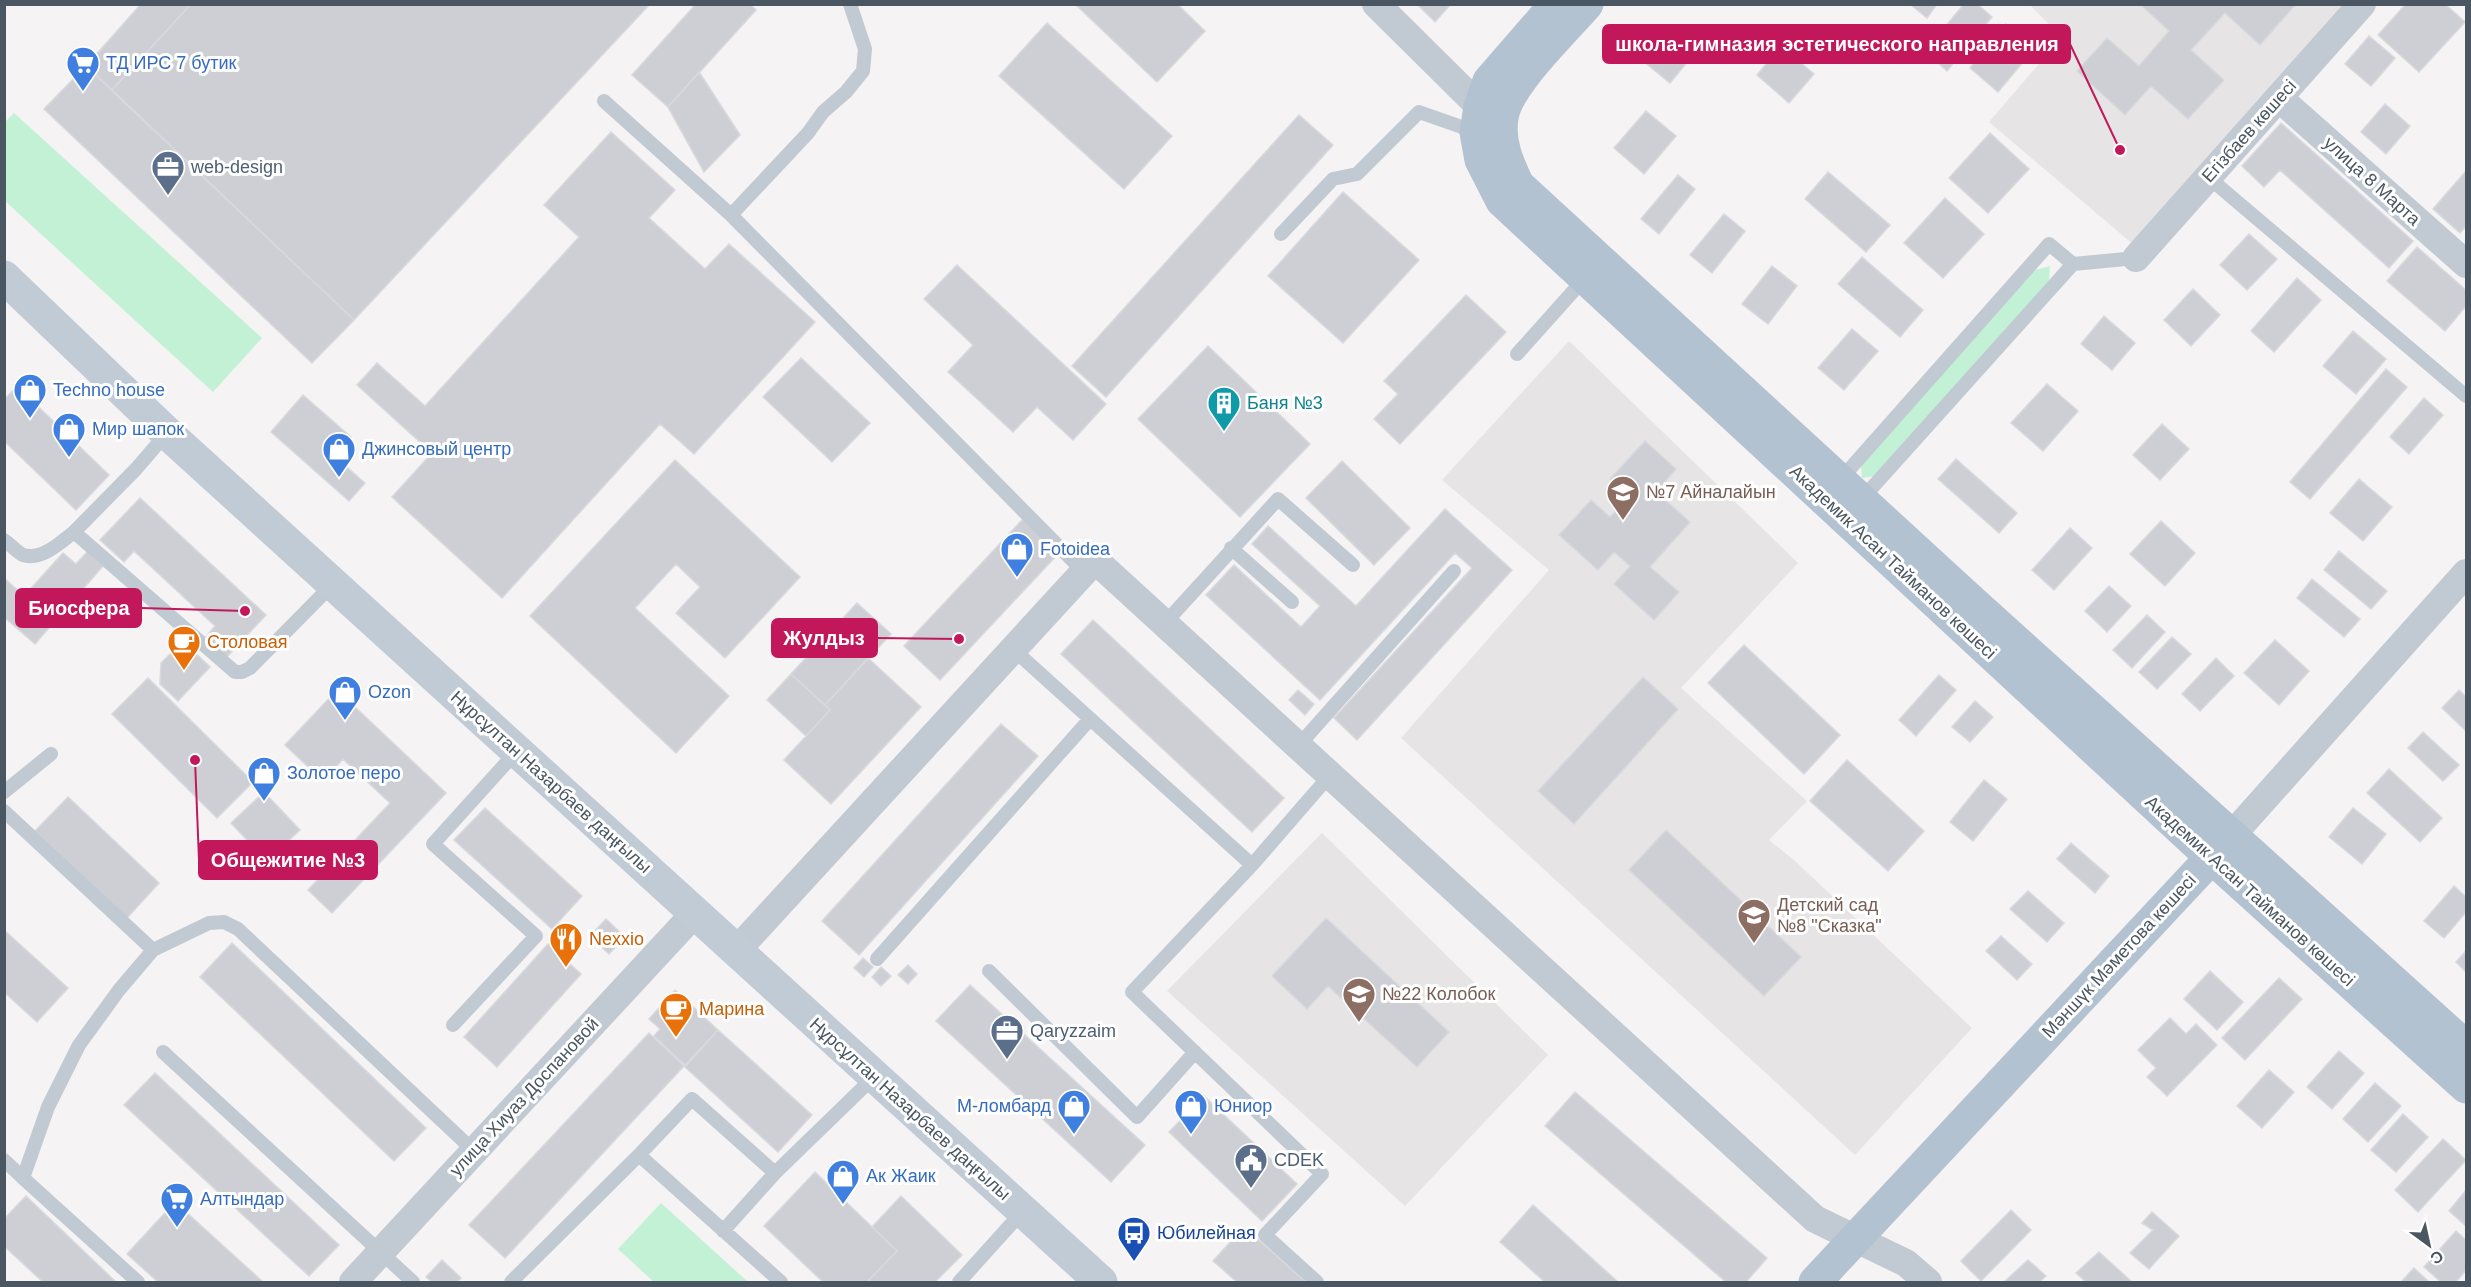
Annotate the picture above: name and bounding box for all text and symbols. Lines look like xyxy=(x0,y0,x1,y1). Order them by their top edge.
callout: школа-гимназия эстетического направления xyxy=(1603,25,2070,63)
text: школа-гимназия эстетического направления xyxy=(1615,33,2059,55)
supermarket icon: ТД ИРС 7 бутик xyxy=(65,45,101,92)
place label: ТД ИРС 7 бутик xyxy=(106,53,237,73)
street label: Егізбаев көшесі xyxy=(2198,76,2300,186)
street label: улица 8 Марта xyxy=(2320,133,2425,230)
office icon: web-design xyxy=(150,149,186,196)
place label: web-design xyxy=(190,157,283,177)
shop icon: Techno house xyxy=(12,372,48,419)
place label: Techno house xyxy=(53,380,165,400)
building icon: Баня №3 xyxy=(1206,385,1242,432)
place label: Баня №3 xyxy=(1247,393,1323,413)
shop icon: Мир шапок xyxy=(51,411,87,458)
place label: Мир шапок xyxy=(92,419,184,439)
shop icon: Джинсовый центр xyxy=(321,431,357,478)
place label: Джинсовый центр xyxy=(362,439,511,459)
street label: Академик Асан Тайманов көшесі xyxy=(1786,461,2000,663)
school or university icon: №7 Айналайын xyxy=(1605,474,1641,521)
place label: №7 Айналайын xyxy=(1646,482,1776,502)
shop icon: Fotoidea xyxy=(999,531,1035,578)
place label: Fotoidea xyxy=(1040,539,1111,559)
callout: Биосфера xyxy=(16,589,141,627)
text: Биосфера xyxy=(28,597,131,619)
callout: Жулдыз xyxy=(772,619,877,657)
cafe icon: Столовая xyxy=(166,624,202,671)
text: Жулдыз xyxy=(782,627,865,649)
place label: Столовая xyxy=(207,632,288,652)
shop icon: Ozon xyxy=(327,674,363,721)
place label: Ozon xyxy=(368,682,411,702)
street label: Нұрсұлтан Назарбаев даңғылы xyxy=(447,687,655,877)
shop icon: Золотое перо xyxy=(246,755,282,802)
place label: Золотое перо xyxy=(287,763,401,783)
street label: Академик Асан Тайманов көшесі xyxy=(2141,792,2359,990)
callout: Общежитие №3 xyxy=(199,841,377,879)
text: Общежитие №3 xyxy=(211,849,365,871)
street label: Мәншүк Мәметова көшесі xyxy=(2038,870,2200,1042)
place label: Детский сад №8 "Сказка" xyxy=(1777,895,1882,936)
school or university icon: Детский сад №8 "Сказка" xyxy=(1736,897,1772,944)
restaurant icon: Nexxio xyxy=(548,921,584,968)
place label: Nexxio xyxy=(589,929,644,949)
school or university icon: №22 Колобок xyxy=(1341,976,1377,1023)
place label: №22 Колобок xyxy=(1382,984,1495,1004)
cafe icon: Марина xyxy=(658,991,694,1038)
place label: Марина xyxy=(699,999,765,1019)
office icon: Qaryzzaim xyxy=(989,1013,1025,1060)
street label: улица Хиуаз Доспановой xyxy=(445,1014,603,1180)
street label: Нұрсұлтан Назарбаев даңғылы xyxy=(806,1014,1014,1204)
place label: Qaryzzaim xyxy=(1030,1021,1116,1041)
shop icon: М-ломбард xyxy=(1056,1088,1092,1135)
shop icon: Юниор xyxy=(1173,1088,1209,1135)
place label: М-ломбард xyxy=(957,1096,1051,1116)
place label: Юниор xyxy=(1214,1096,1272,1116)
public building icon: CDEK xyxy=(1233,1142,1269,1189)
place label: CDEK xyxy=(1274,1150,1324,1170)
shop icon: Ак Жаик xyxy=(825,1158,861,1205)
place label: Ак Жаик xyxy=(866,1166,936,1186)
supermarket icon: Алтындар xyxy=(159,1181,195,1228)
place label: Алтындар xyxy=(200,1189,284,1209)
bus stop icon: Юбилейная xyxy=(1116,1215,1152,1262)
north arrow xyxy=(2399,1215,2459,1275)
place label: Юбилейная xyxy=(1157,1223,1256,1243)
text: С xyxy=(2427,1247,2446,1268)

